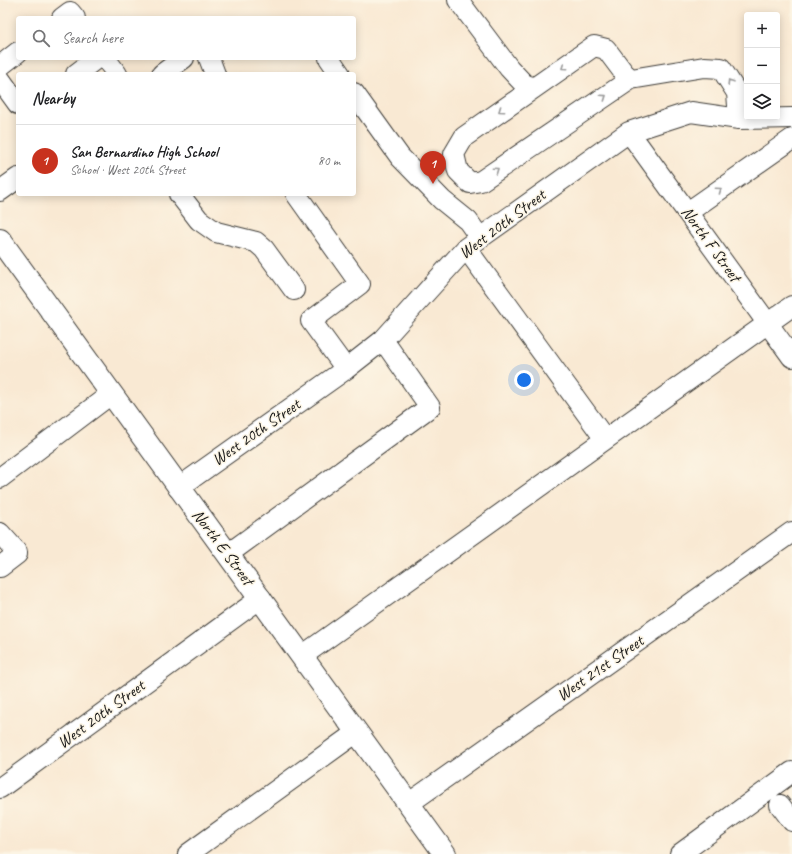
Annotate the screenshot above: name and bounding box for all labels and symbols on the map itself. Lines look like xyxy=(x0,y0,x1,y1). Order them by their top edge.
one-way arrow xyxy=(561,62,568,69)
one-way arrow xyxy=(727,79,735,86)
one-way arrow xyxy=(600,94,607,102)
one-way arrow xyxy=(499,105,506,112)
pin: 1 xyxy=(420,151,446,184)
one-way arrow xyxy=(492,168,499,175)
street label: West 20th Street xyxy=(455,183,551,263)
one-way arrow xyxy=(715,188,722,195)
street label: North F Street xyxy=(677,202,747,288)
your location xyxy=(514,370,534,390)
street label: West 20th Street xyxy=(208,393,306,470)
street label: North E Street xyxy=(188,505,260,591)
street label: West 21st Street xyxy=(553,629,649,706)
street label: West 20th Street xyxy=(53,674,151,753)

